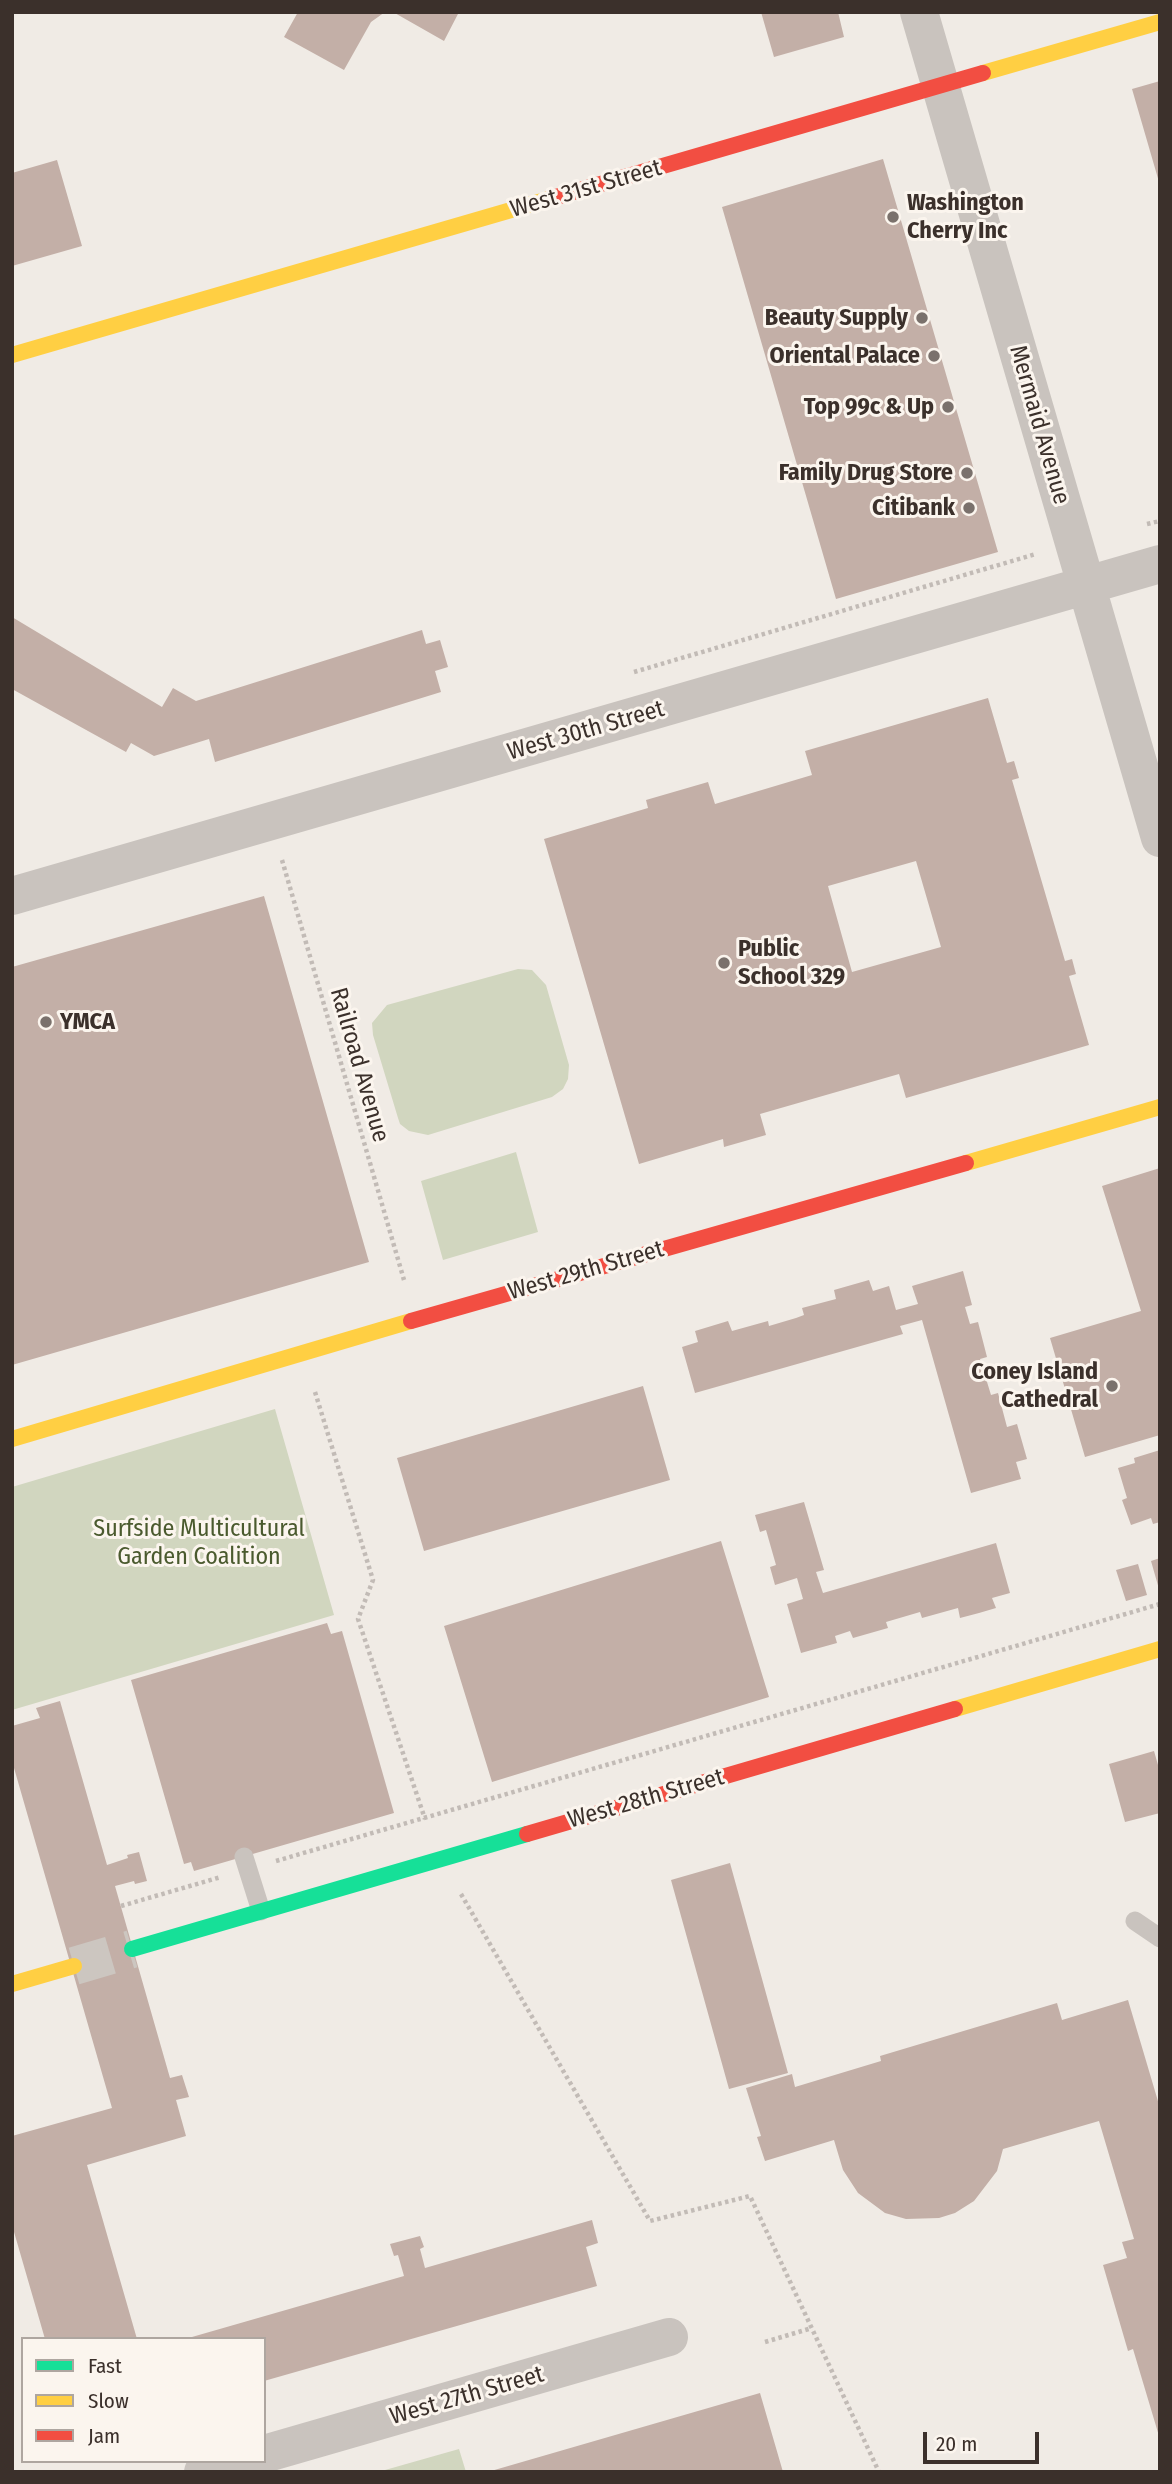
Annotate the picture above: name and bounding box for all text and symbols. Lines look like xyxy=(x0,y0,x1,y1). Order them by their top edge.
street label: West 31st Street xyxy=(507,154,665,224)
place label: Washington Cherry Inc xyxy=(907,189,1024,245)
marker: Washington Cherry Inc xyxy=(885,209,901,225)
place label: Beauty Supply xyxy=(765,304,908,332)
marker: Beauty Supply xyxy=(914,310,930,326)
place label: Oriental Palace xyxy=(770,342,920,370)
street label: Mermaid Avenue xyxy=(1003,342,1075,508)
marker: Oriental Palace xyxy=(926,348,942,364)
place label: Top 99c & Up xyxy=(804,393,934,421)
marker: Top 99c & Up xyxy=(940,399,956,415)
place label: Family Drug Store xyxy=(779,459,953,487)
marker: Family Drug Store xyxy=(959,465,975,481)
place label: Citibank xyxy=(872,494,955,522)
marker: Citibank xyxy=(961,500,977,516)
street label: West 30th Street xyxy=(504,695,668,767)
place label: Public School 329 xyxy=(738,935,845,991)
marker: Public School 329 xyxy=(716,955,732,971)
street label: Railroad Avenue xyxy=(323,984,395,1146)
place label: YMCA xyxy=(60,1008,115,1036)
marker: YMCA xyxy=(38,1014,54,1030)
street label: West 29th Street xyxy=(505,1235,667,1307)
place label: Coney Island Cathedral xyxy=(971,1358,1098,1414)
marker: Coney Island Cathedral xyxy=(1104,1378,1120,1394)
park label: Surfside Multicultural Garden Coalition xyxy=(93,1515,305,1571)
street label: West 28th Street xyxy=(565,1763,727,1835)
legend xyxy=(21,2337,266,2463)
text: Fast xyxy=(88,2353,122,2379)
street label: West 27th Street xyxy=(387,2360,547,2432)
text: Slow xyxy=(88,2388,129,2414)
scale bar xyxy=(927,2418,1042,2462)
text: Jam xyxy=(88,2423,120,2449)
text: 20 m xyxy=(936,2431,977,2457)

